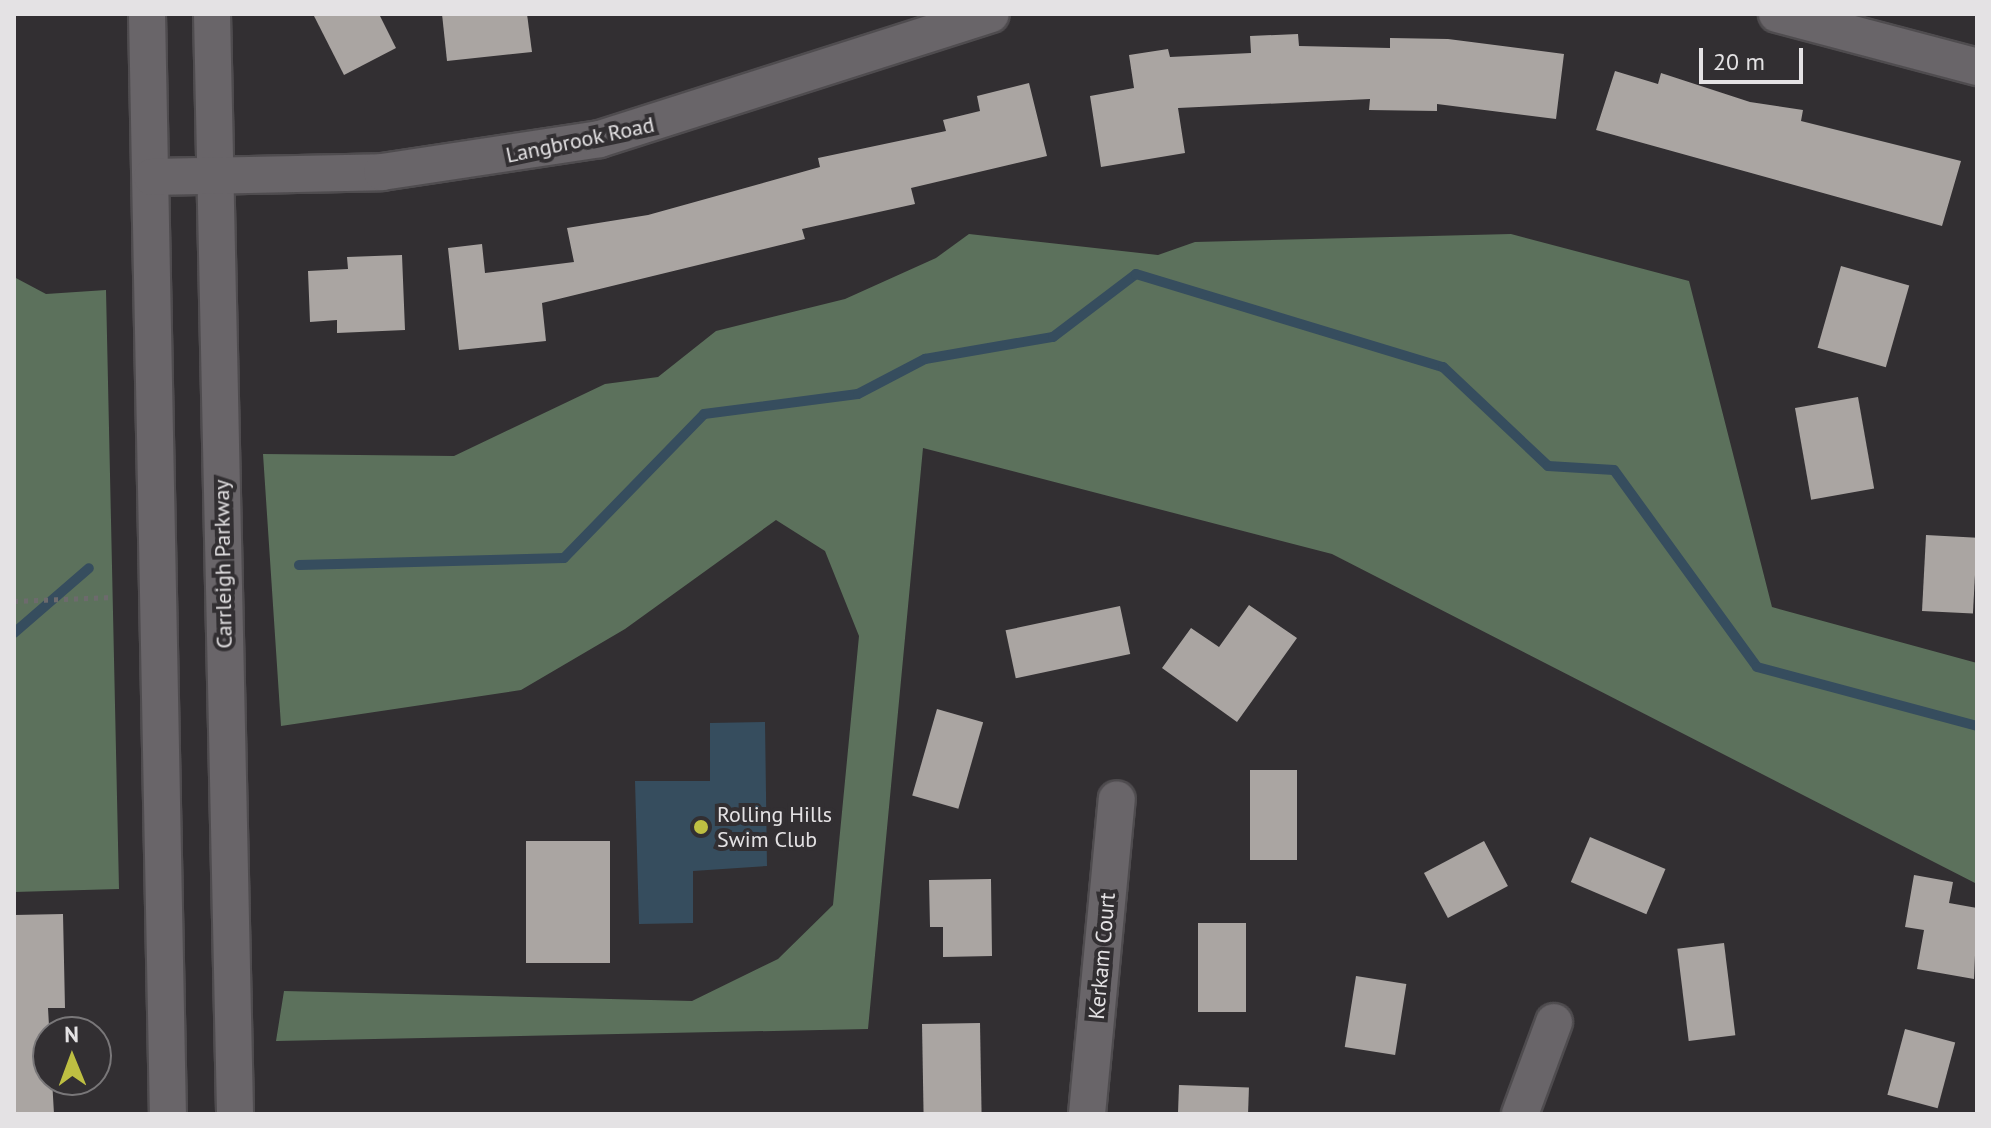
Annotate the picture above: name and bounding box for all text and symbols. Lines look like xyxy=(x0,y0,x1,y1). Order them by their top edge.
scale bar xyxy=(1703,32,1807,82)
text: 20 m xyxy=(1713,46,1765,77)
street label: Langbrook Road xyxy=(503,111,657,169)
street label: Carrleigh Parkway xyxy=(208,479,238,649)
place label: Rolling Hills Swim Club xyxy=(717,801,832,852)
marker: Rolling Hills Swim Club xyxy=(692,818,710,836)
street label: Kerkam Court xyxy=(1083,891,1121,1021)
north arrow xyxy=(32,1016,112,1096)
text: N xyxy=(64,1020,79,1048)

